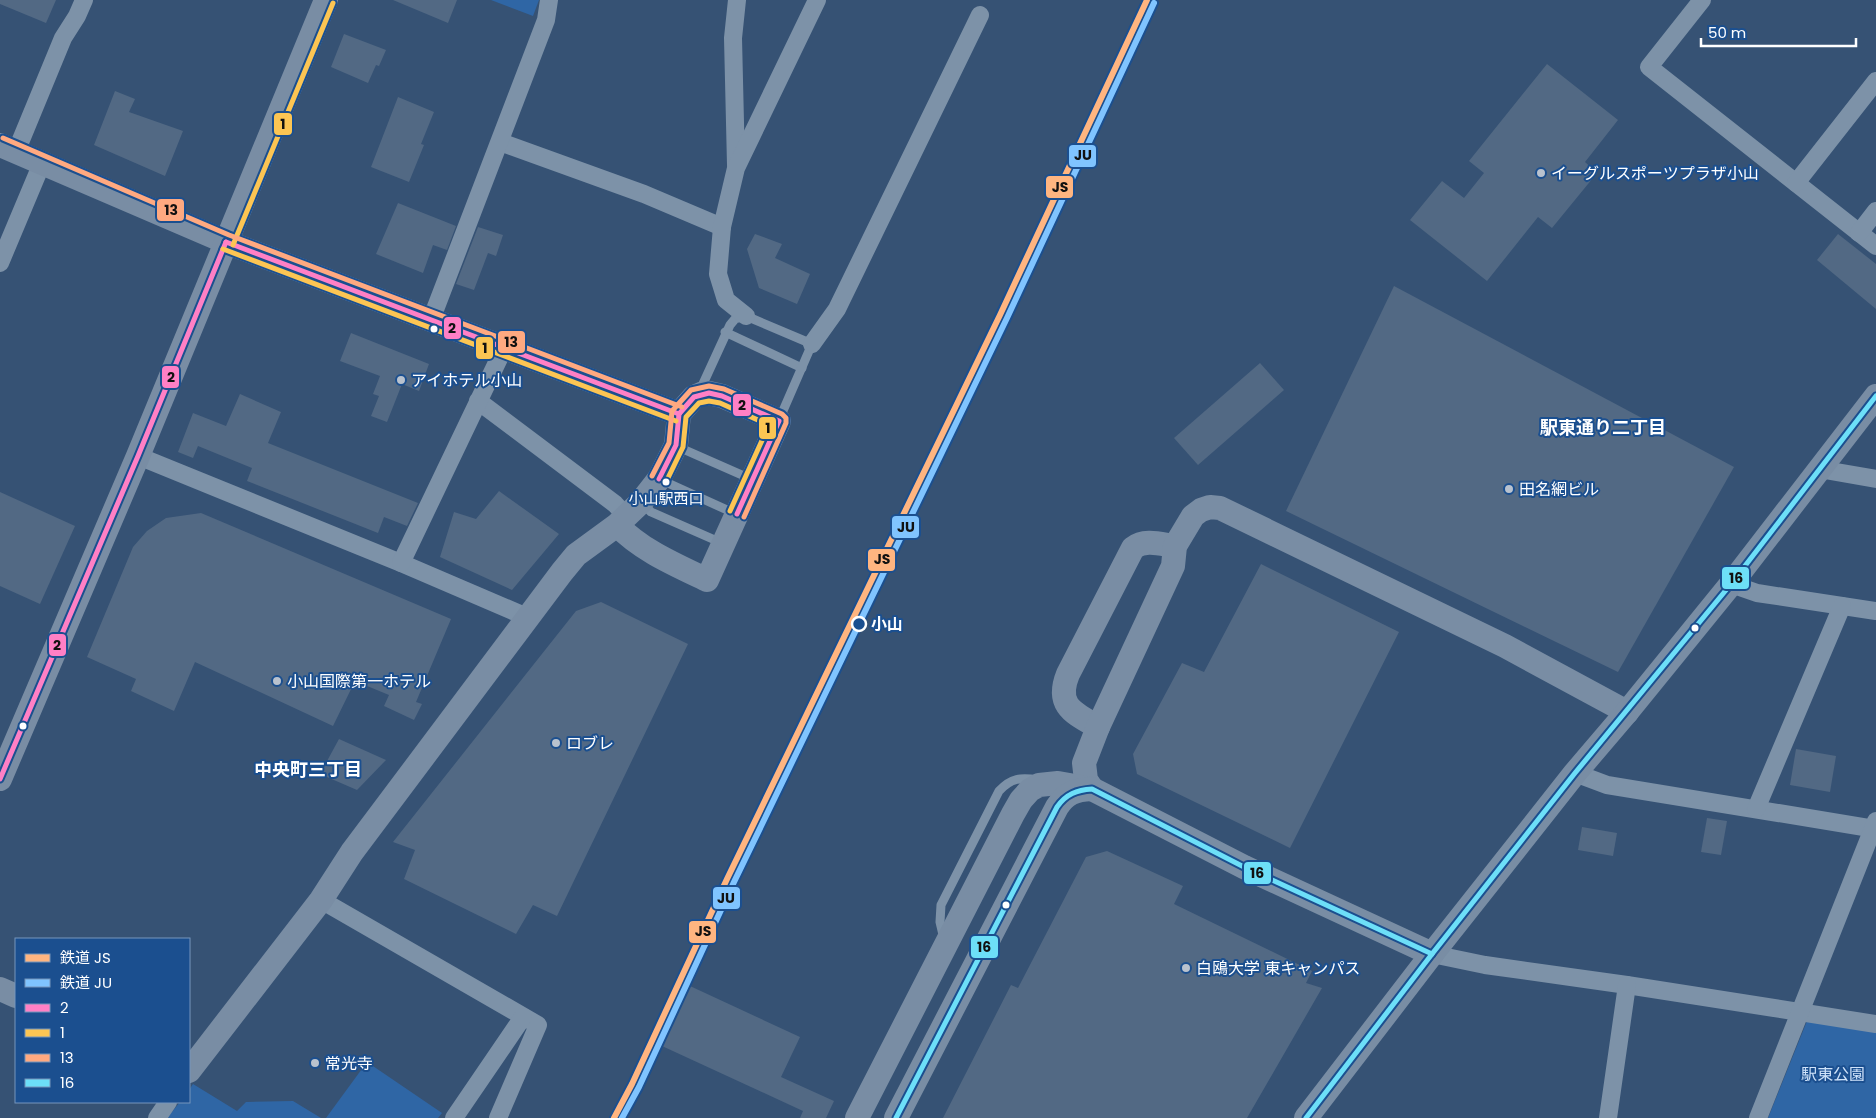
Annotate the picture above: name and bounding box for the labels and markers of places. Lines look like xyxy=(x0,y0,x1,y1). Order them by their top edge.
place label: イーグルスポーツプラザ小山 xyxy=(1551,162,1759,185)
marker: イーグルスポーツプラザ小山 xyxy=(1535,167,1547,179)
unlabelled marker xyxy=(429,324,439,334)
place label: アイホテル小山 xyxy=(411,369,522,392)
marker: アイホテル小山 xyxy=(395,374,407,386)
marker: 小山駅西口 xyxy=(661,477,671,487)
place label: 田名網ビル xyxy=(1519,478,1599,501)
marker: 田名網ビル xyxy=(1503,483,1515,495)
place label: 小山駅西口 xyxy=(628,488,704,509)
place label: 小山 xyxy=(871,613,903,636)
marker: 小山 xyxy=(851,616,867,632)
unlabelled marker xyxy=(1690,623,1700,633)
place label: 小山国際第一ホテル xyxy=(287,670,431,693)
marker: 小山国際第一ホテル xyxy=(271,675,283,687)
unlabelled marker xyxy=(18,721,28,731)
place label: ロブレ xyxy=(566,732,614,755)
marker: ロブレ xyxy=(550,737,562,749)
unlabelled marker xyxy=(1001,900,1011,910)
place label: 白鴎大学 東キャンパス xyxy=(1196,957,1360,980)
marker: 白鴎大学 東キャンパス xyxy=(1180,962,1192,974)
place label: 常光寺 xyxy=(325,1052,373,1075)
marker: 常光寺 xyxy=(309,1057,321,1069)

